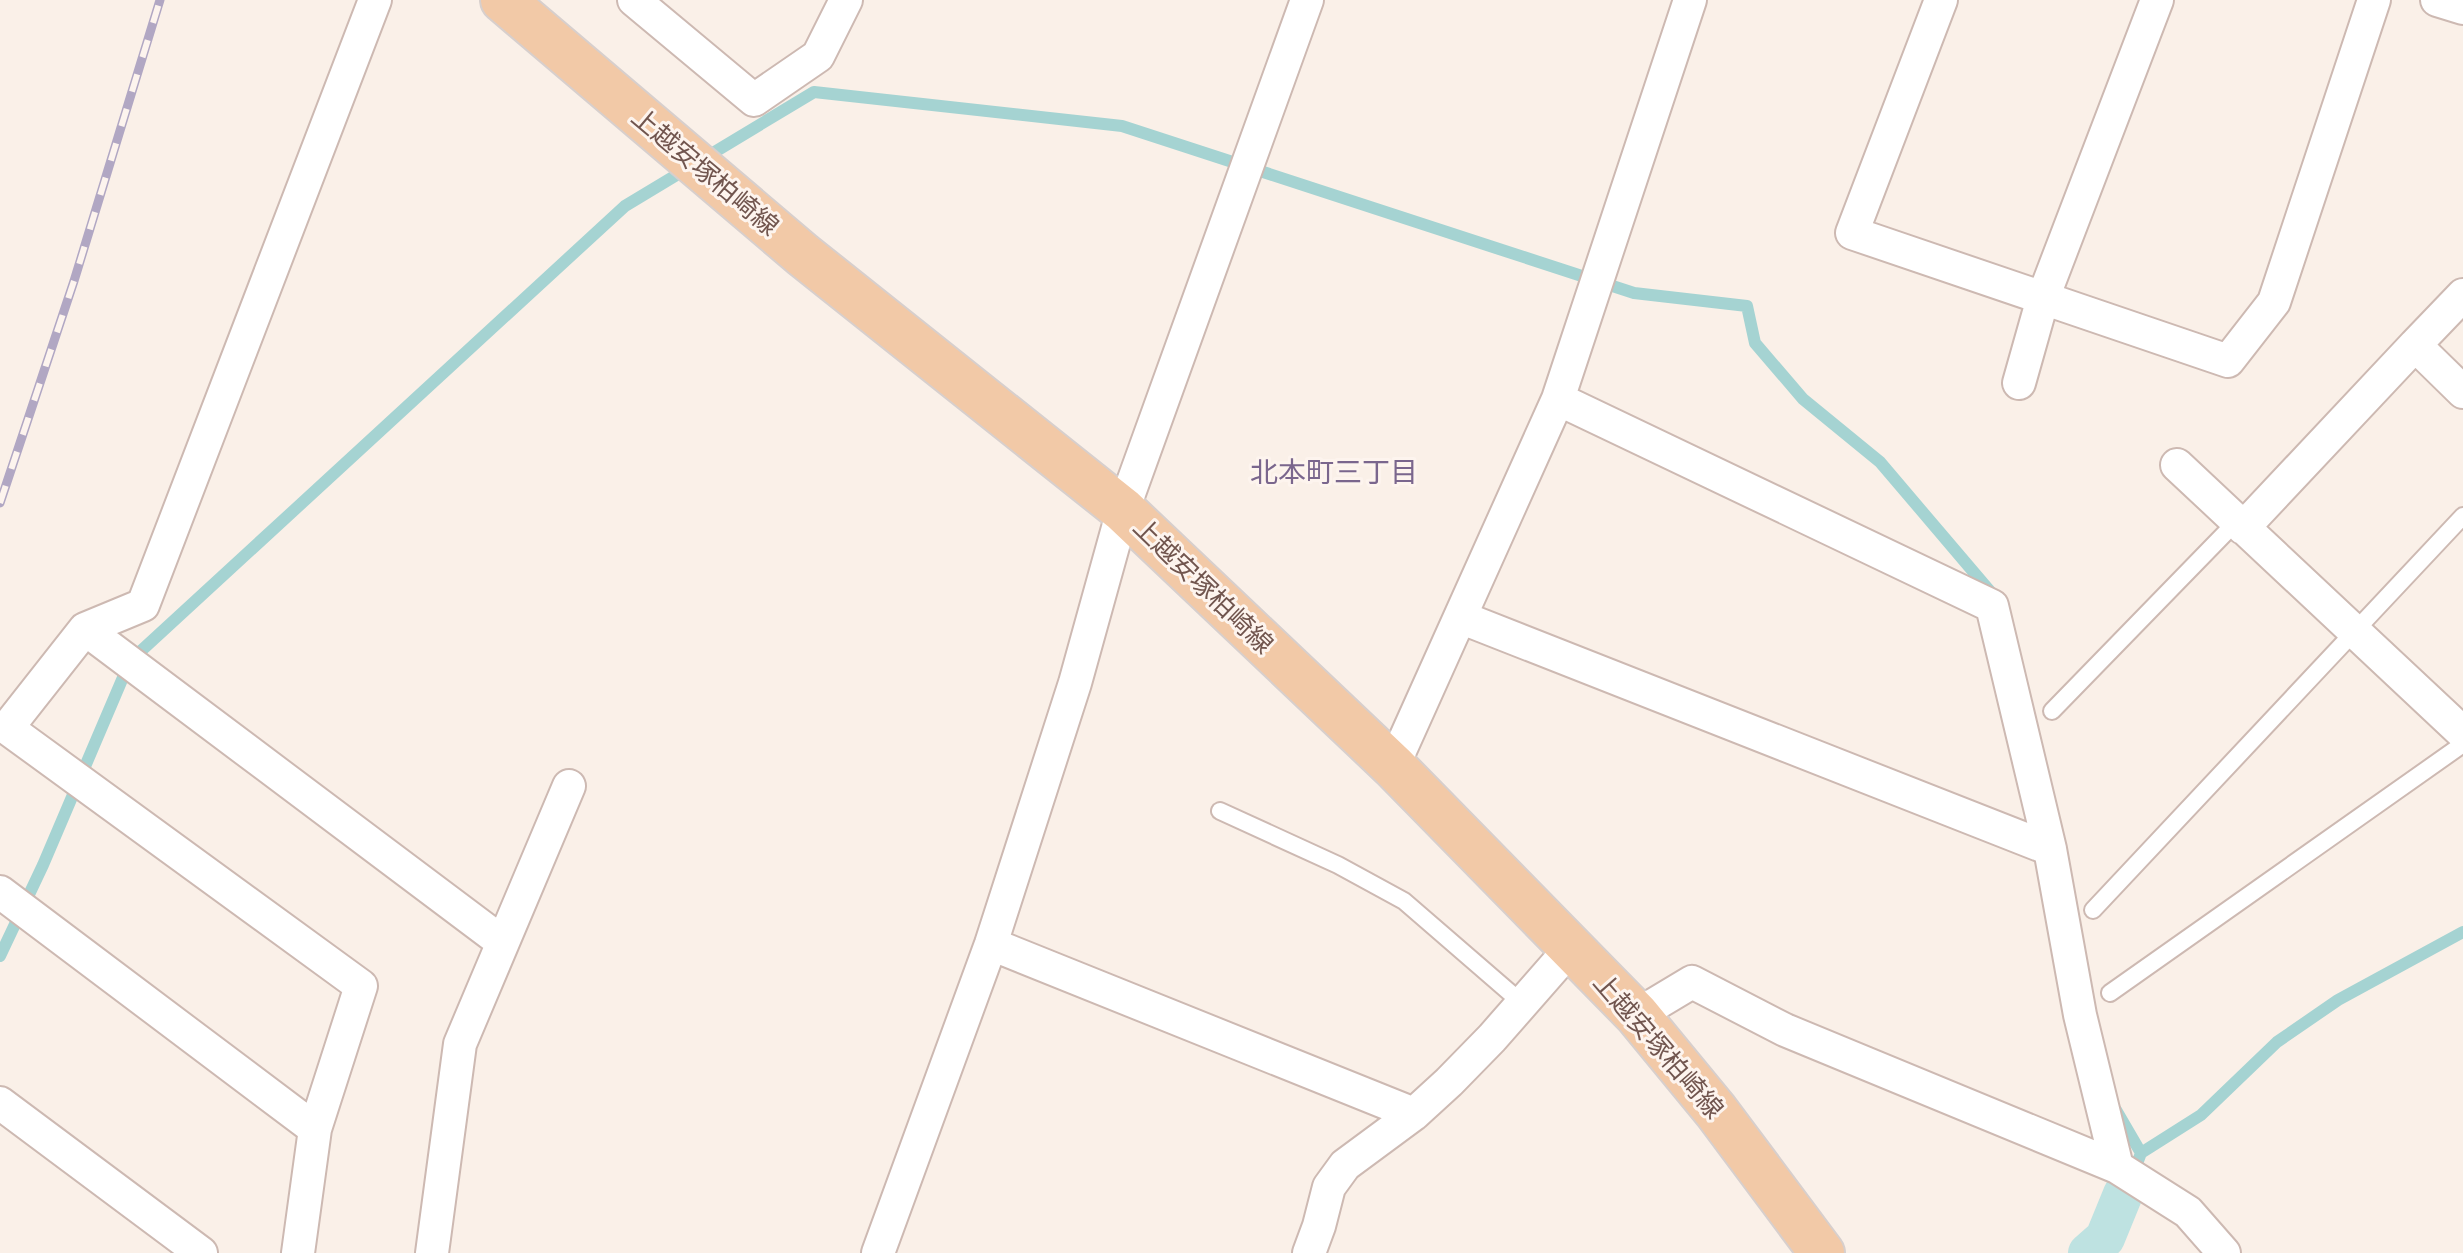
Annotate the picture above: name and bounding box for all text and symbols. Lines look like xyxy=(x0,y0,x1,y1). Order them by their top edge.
street label: 上越安塚柏崎線 xyxy=(625,102,785,242)
district label: 北本町三丁目 xyxy=(1250,456,1418,489)
street label: 上越安塚柏崎線 xyxy=(1127,512,1279,660)
street label: 上越安塚柏崎線 xyxy=(1587,967,1729,1125)

